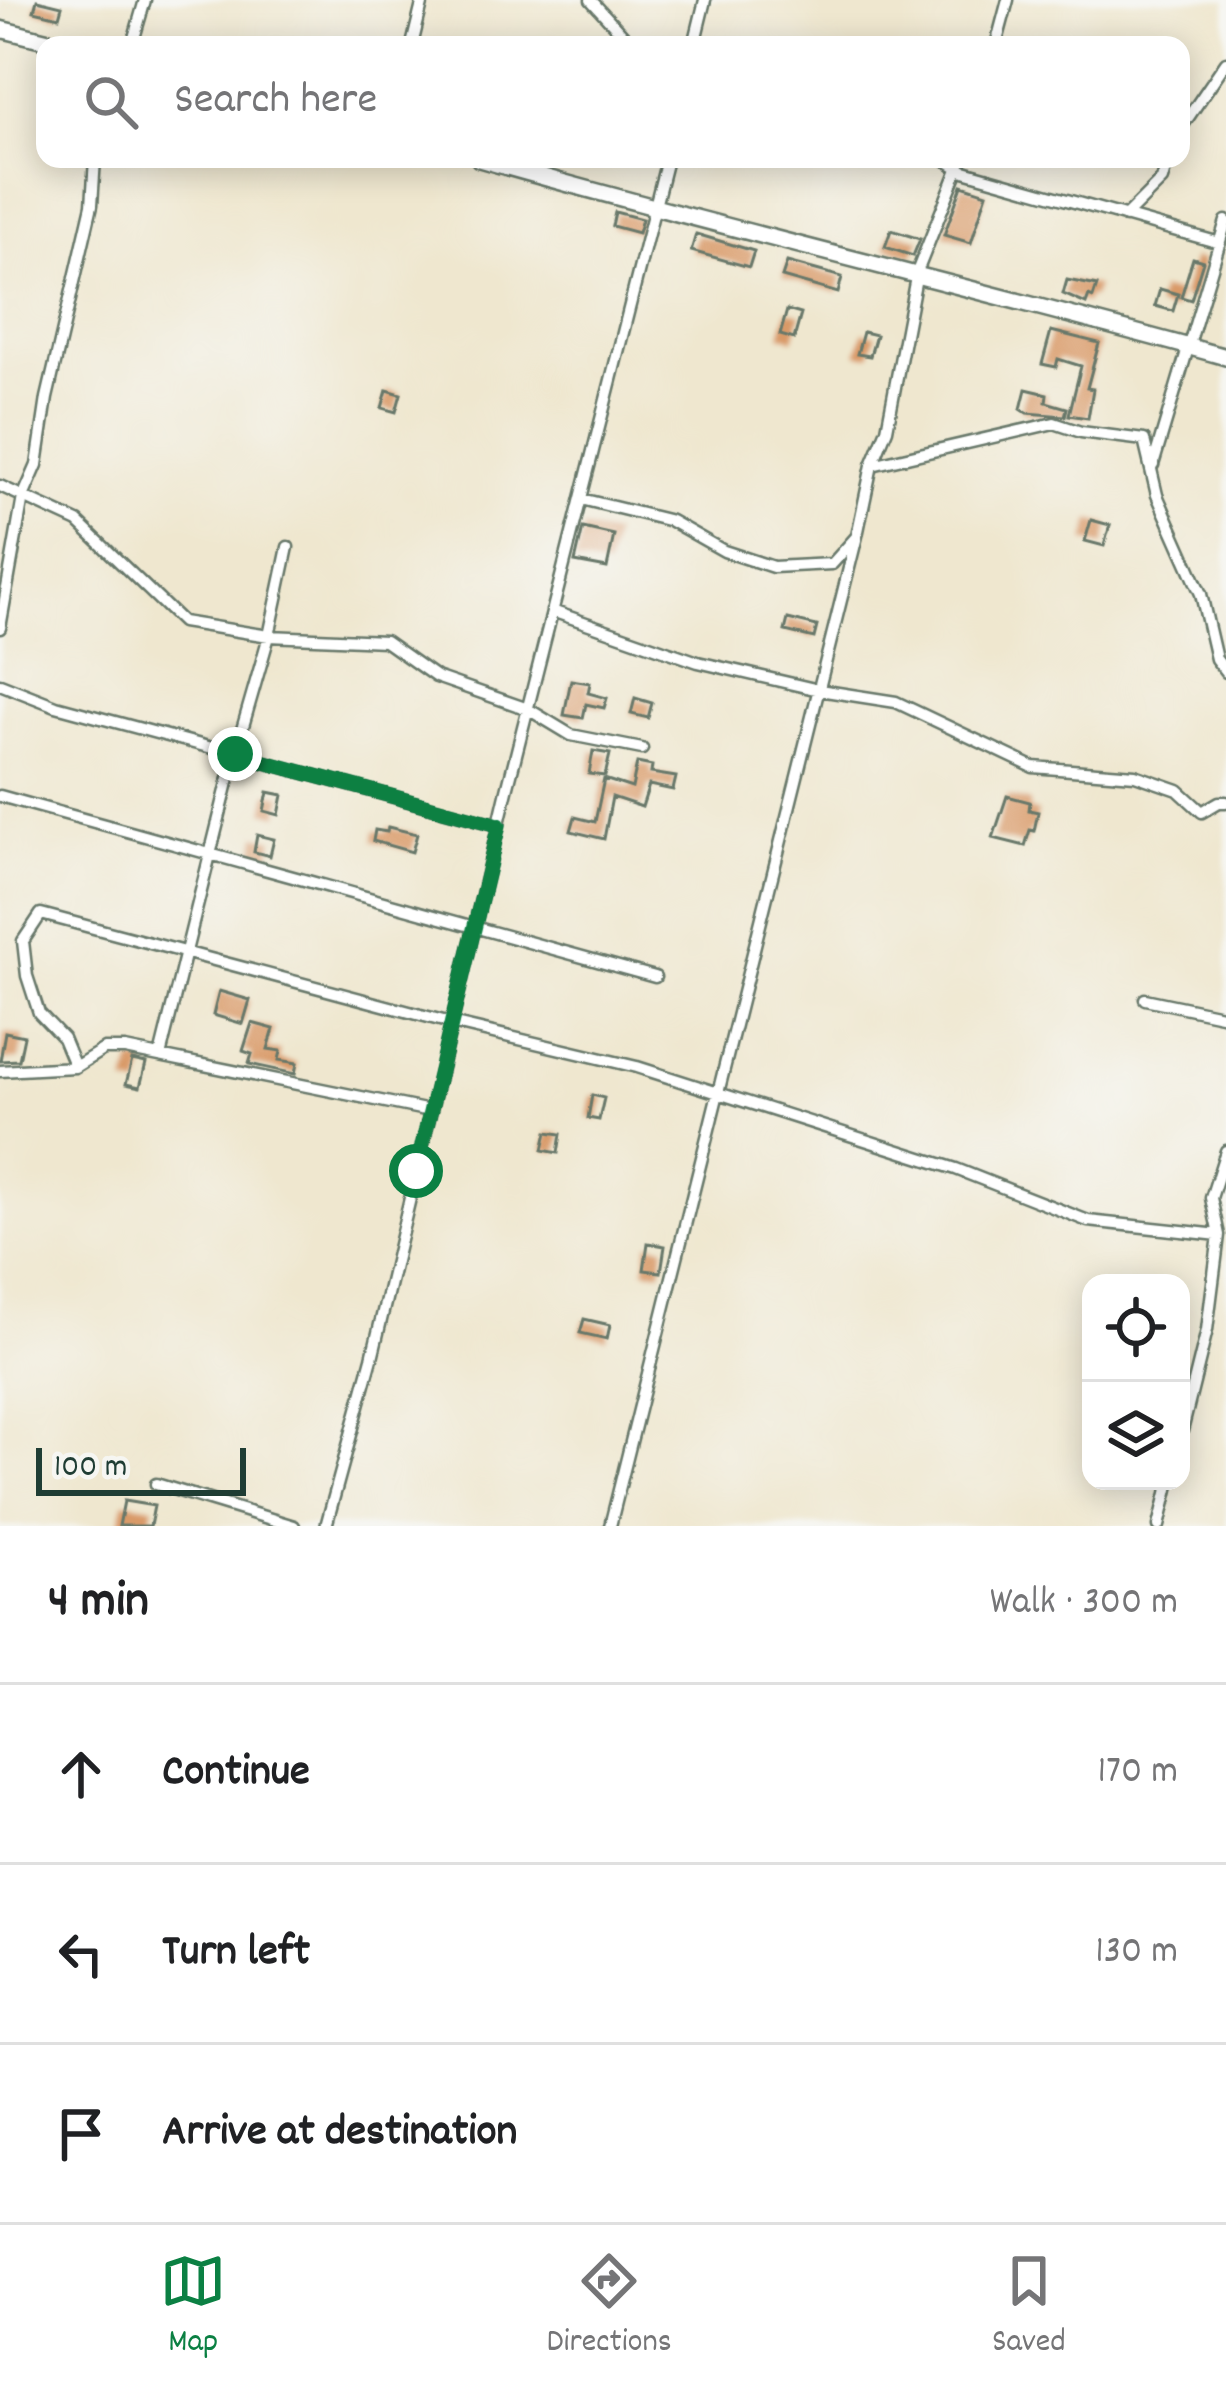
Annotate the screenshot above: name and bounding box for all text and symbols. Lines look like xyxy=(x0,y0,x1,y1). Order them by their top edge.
search box xyxy=(36,36,1190,168)
icon: search xyxy=(78,69,144,135)
text: Search here xyxy=(174,70,377,134)
route end xyxy=(208,727,262,781)
route start xyxy=(389,1144,443,1198)
map controls xyxy=(1082,1274,1190,1490)
button: locate xyxy=(1082,1274,1190,1382)
button: layers xyxy=(1082,1382,1190,1490)
scale bar xyxy=(36,1442,246,1495)
text: 100 m xyxy=(54,1445,127,1492)
text: 4 min xyxy=(48,1568,149,1640)
text: Walk · 300 m xyxy=(990,1577,1178,1632)
icon: ahead xyxy=(48,1741,114,1807)
text: Continue xyxy=(162,1742,310,1806)
text: 170 m xyxy=(1098,1746,1178,1801)
icon: left xyxy=(48,1921,114,1987)
text: Turn left xyxy=(162,1922,310,1986)
text: 130 m xyxy=(1095,1926,1178,1981)
icon: arrive xyxy=(48,2101,114,2167)
text: Arrive at destination xyxy=(162,2102,517,2166)
tab: Map xyxy=(160,2248,226,2367)
tab: Directions xyxy=(547,2248,672,2367)
tab: Saved xyxy=(992,2248,1066,2367)

